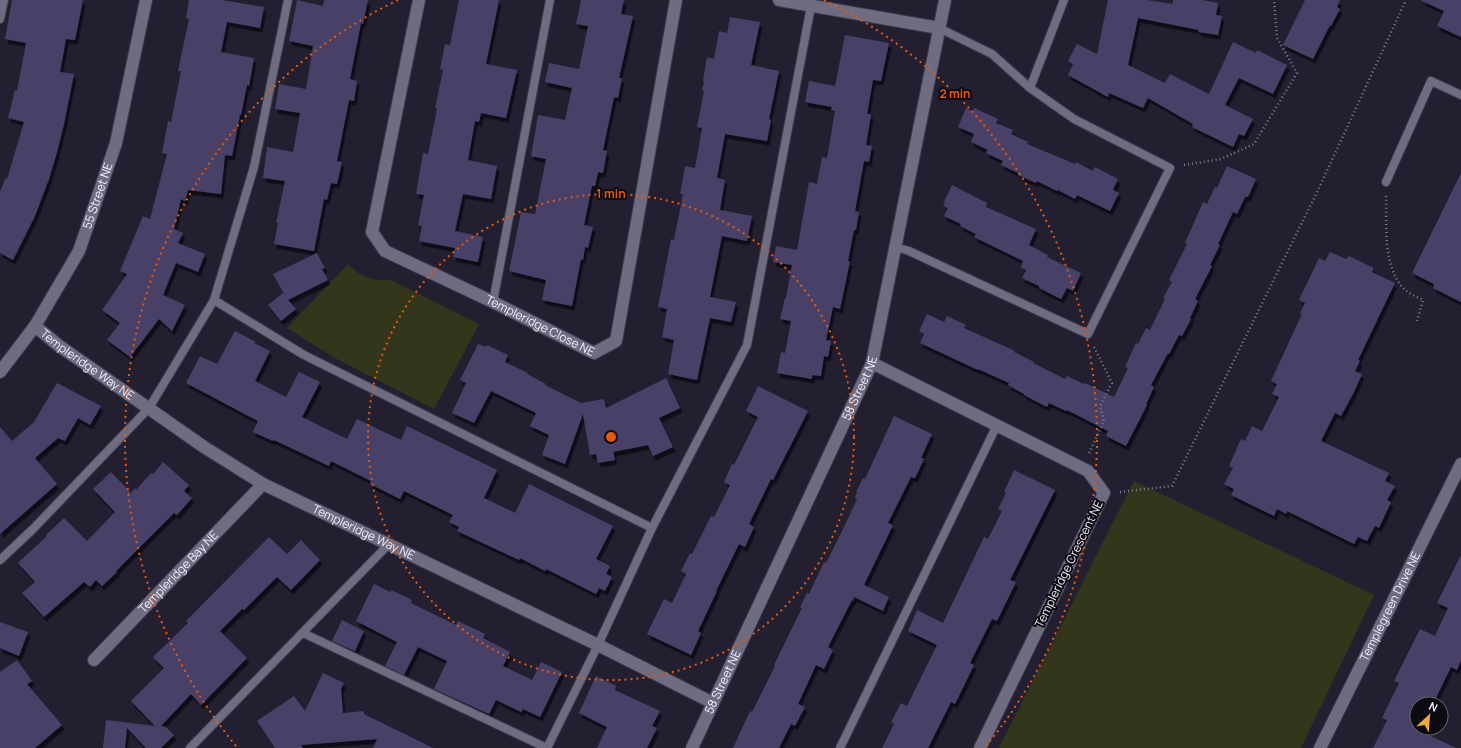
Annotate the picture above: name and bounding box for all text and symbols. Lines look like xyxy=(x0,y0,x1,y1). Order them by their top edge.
text: 2 min xyxy=(939,85,971,102)
street label: 55 Street NE xyxy=(78,160,117,231)
text: 1 min xyxy=(596,185,626,202)
street label: Templeridge Close NE xyxy=(483,291,598,360)
street label: Templeridge Way NE xyxy=(37,325,138,404)
street label: 58 Street NE xyxy=(837,355,881,423)
centre of rings xyxy=(604,430,618,444)
street label: Templeridge Crescent NE xyxy=(1030,497,1107,630)
street label: Templeridge Way NE xyxy=(310,500,418,564)
street label: Templeridge Bay NE xyxy=(134,527,222,617)
street label: Templegreen Drive NE xyxy=(1355,548,1424,664)
street label: 58 Street NE xyxy=(700,647,745,717)
north arrow xyxy=(1409,696,1449,736)
text: N xyxy=(1427,698,1441,715)

